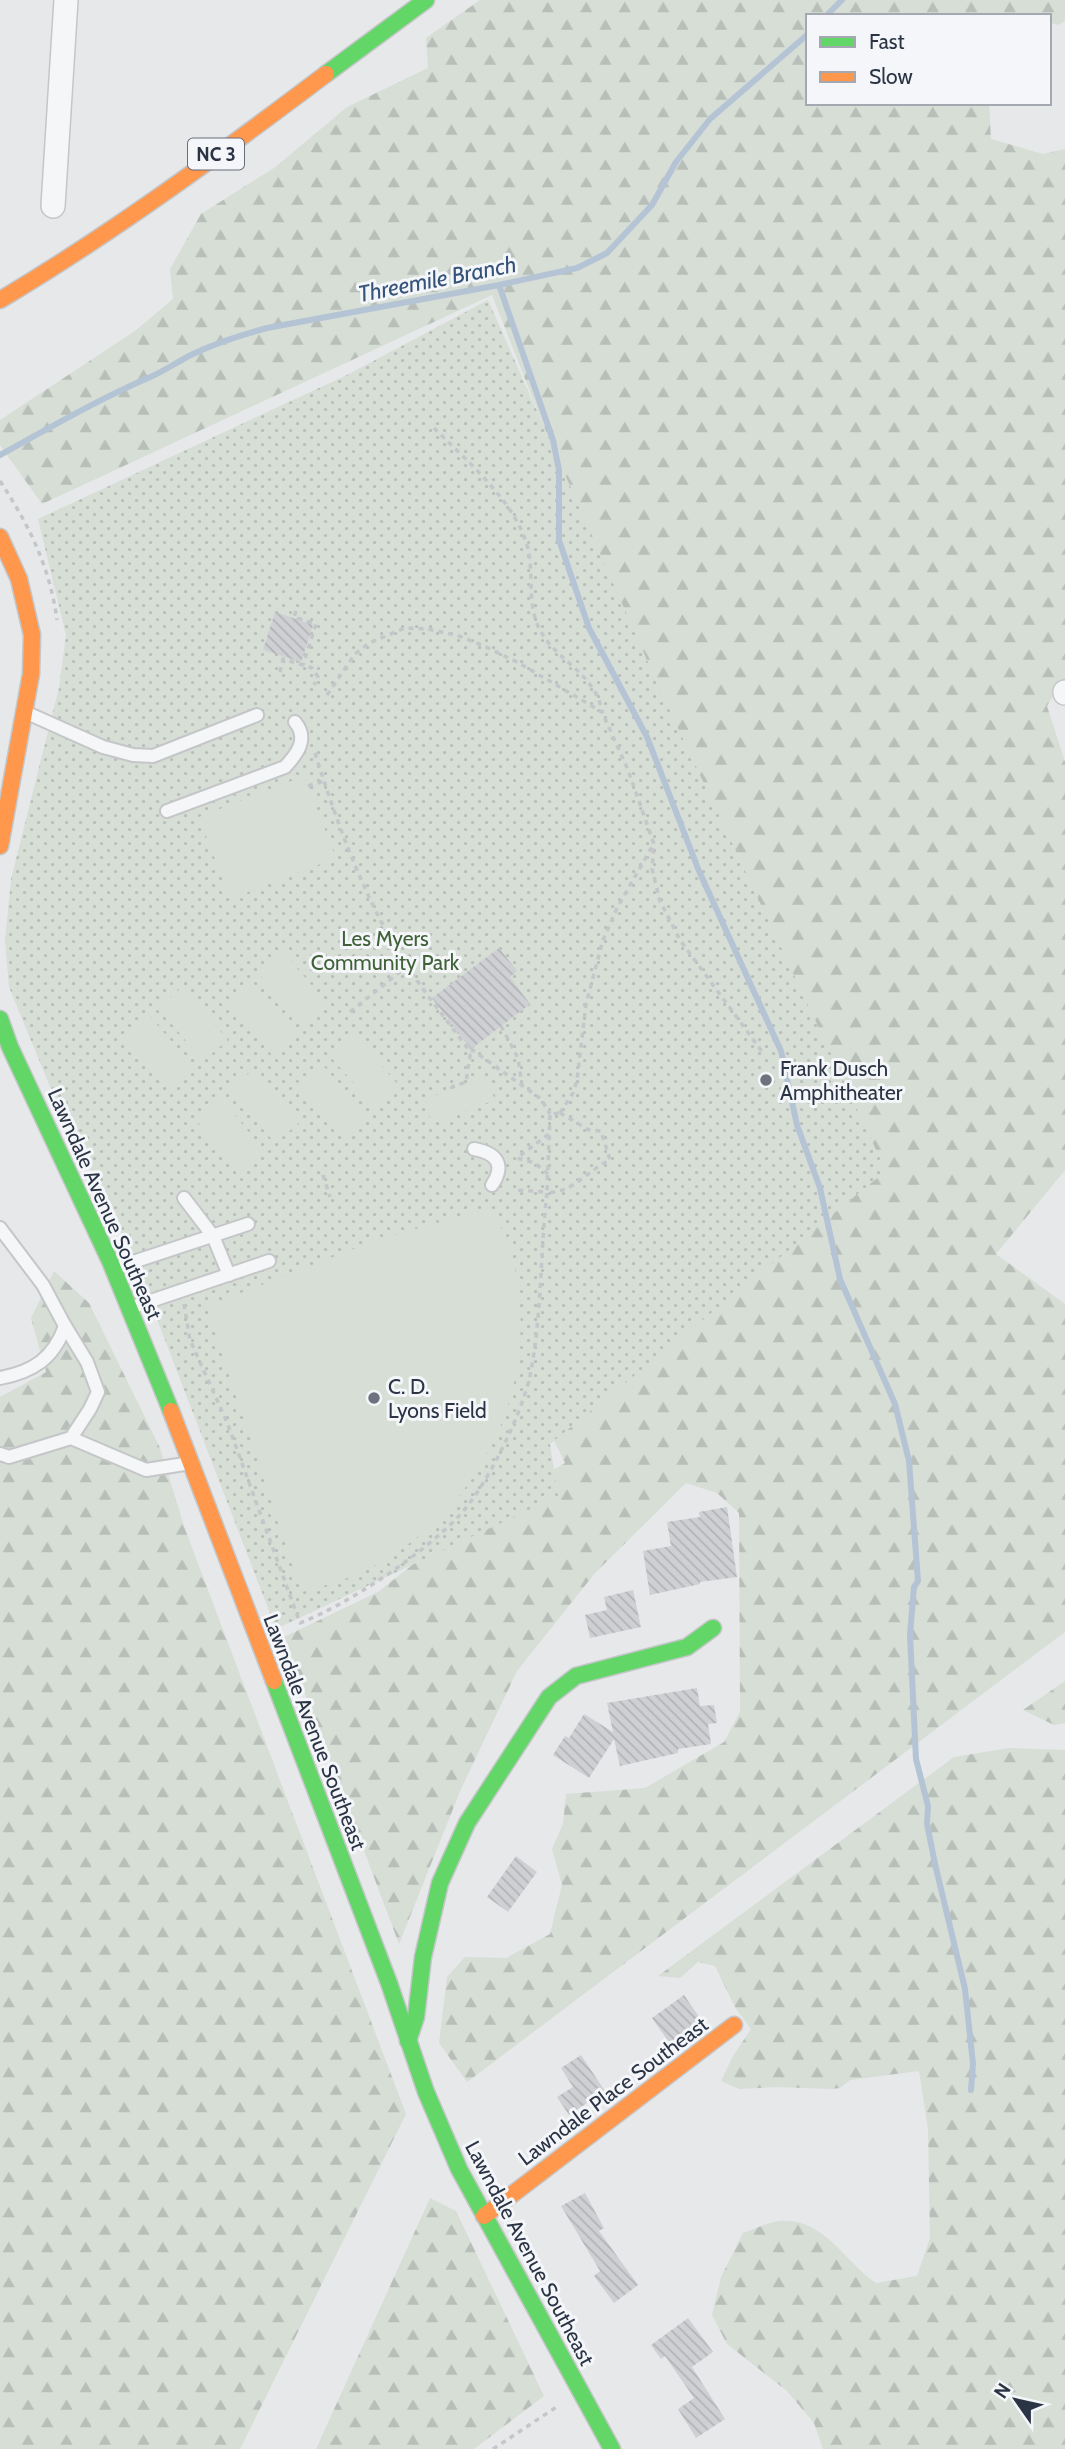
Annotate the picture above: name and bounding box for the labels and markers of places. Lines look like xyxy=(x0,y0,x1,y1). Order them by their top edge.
place label: Frank Dusch Amphitheater xyxy=(780,1056,903,1105)
marker: Frank Dusch Amphitheater xyxy=(758,1072,774,1088)
place label: C. D. Lyons Field xyxy=(388,1374,487,1423)
marker: C. D. Lyons Field xyxy=(366,1390,382,1406)

